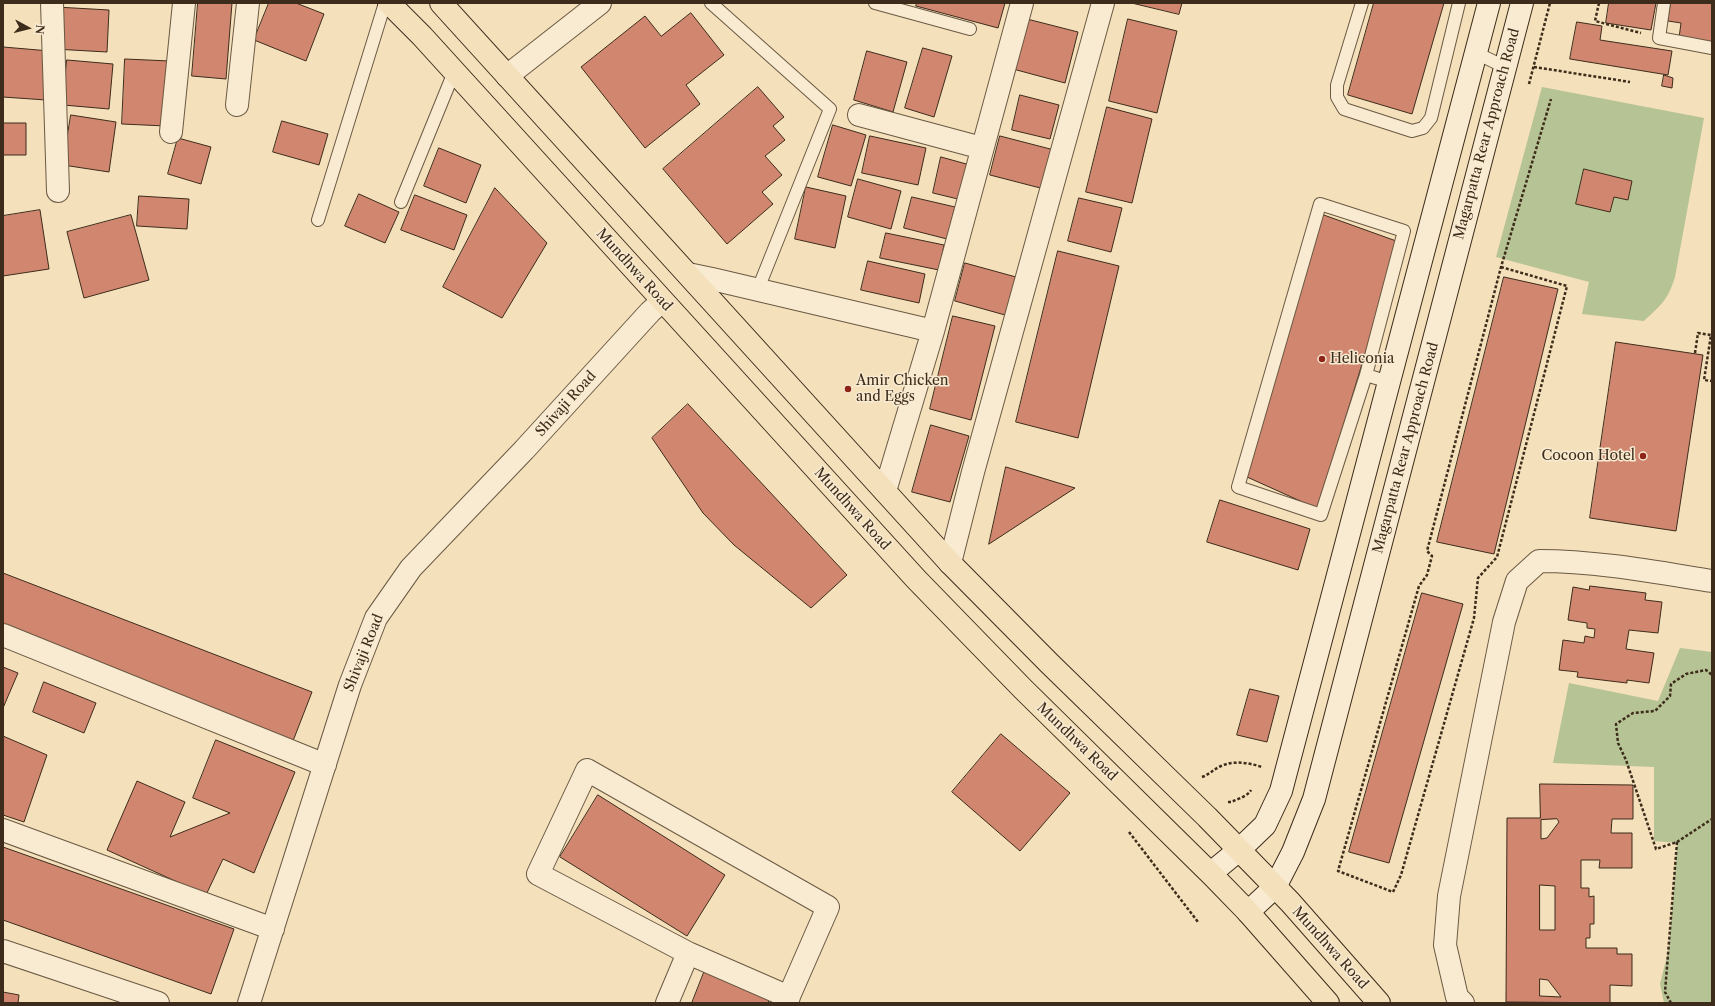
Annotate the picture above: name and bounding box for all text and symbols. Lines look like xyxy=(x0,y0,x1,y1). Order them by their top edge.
north arrow xyxy=(8,8,48,48)
text: N xyxy=(32,24,47,35)
street label: Magarpatta Rear Approach Road xyxy=(1451,27,1523,241)
street label: Mundhwa Road xyxy=(593,225,675,315)
street label: Magarpatta Rear Approach Road xyxy=(1370,341,1442,555)
place label: Heliconia xyxy=(1330,351,1394,367)
marker: Heliconia xyxy=(1317,354,1327,364)
street label: Shivaji Road xyxy=(532,368,600,440)
place label: Amir Chicken and Eggs xyxy=(856,373,949,406)
marker: Amir Chicken and Eggs xyxy=(843,384,853,394)
place label: Cocoon Hotel xyxy=(1541,448,1635,464)
marker: Cocoon Hotel xyxy=(1638,451,1648,461)
street label: Mundhwa Road xyxy=(811,464,893,554)
street label: Shivaji Road xyxy=(341,612,387,694)
street label: Mundhwa Road xyxy=(1033,699,1121,785)
street label: Mundhwa Road xyxy=(1289,903,1371,993)

